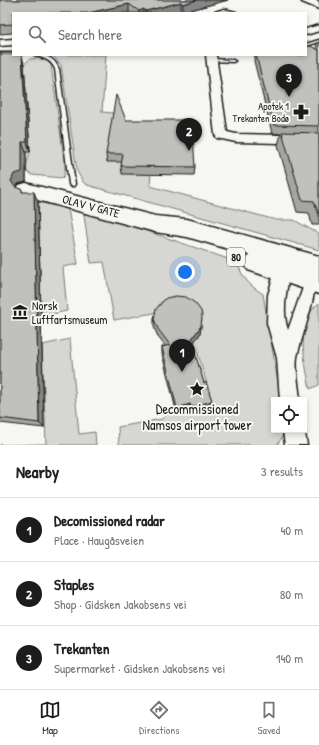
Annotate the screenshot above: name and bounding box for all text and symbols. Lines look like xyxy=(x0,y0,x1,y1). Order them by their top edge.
search box xyxy=(12,12,307,56)
icon: search xyxy=(26,23,48,45)
text: Search here xyxy=(58,24,122,45)
pin: 3 xyxy=(276,64,302,97)
place label: Apotek 1 Trekanten Bodø xyxy=(232,100,289,125)
pharmacy icon: Apotek 1 Trekanten Bodø xyxy=(292,103,310,121)
pin: 2 xyxy=(176,118,202,151)
street label: OLAV V GATE xyxy=(61,190,122,222)
road number: 80 xyxy=(227,248,245,266)
your location xyxy=(175,262,195,282)
place label: Norsk Luftfartsmuseum xyxy=(32,297,107,328)
museum icon: Norsk Luftfartsmuseum xyxy=(11,303,29,321)
pin: 1 xyxy=(169,339,195,372)
place icon: Decommissioned Namsos airport tower xyxy=(188,380,206,398)
map controls xyxy=(271,397,307,433)
button: locate xyxy=(271,397,307,433)
place label: Decommissioned Namsos airport tower xyxy=(142,399,252,435)
text: Nearby xyxy=(16,460,59,483)
text: 3 results xyxy=(261,462,303,480)
text: Decomissioned radar xyxy=(54,510,165,531)
text: 1 xyxy=(27,521,31,539)
text: 40 m xyxy=(280,521,303,539)
text: Place · Haugåsveien xyxy=(54,531,144,549)
text: Staples xyxy=(54,574,94,595)
text: 2 xyxy=(26,585,32,603)
text: 80 m xyxy=(280,585,303,603)
text: Shop · Gidsken Jakobsens vei xyxy=(54,595,187,613)
text: Trekanten xyxy=(54,638,110,659)
text: 3 xyxy=(26,649,32,667)
text: 140 m xyxy=(276,649,303,667)
text: Supermarket · Gidsken Jakobsens vei xyxy=(54,659,225,677)
tab: Map xyxy=(39,699,61,737)
tab: Directions xyxy=(139,699,180,737)
tab: Saved xyxy=(258,699,280,737)

